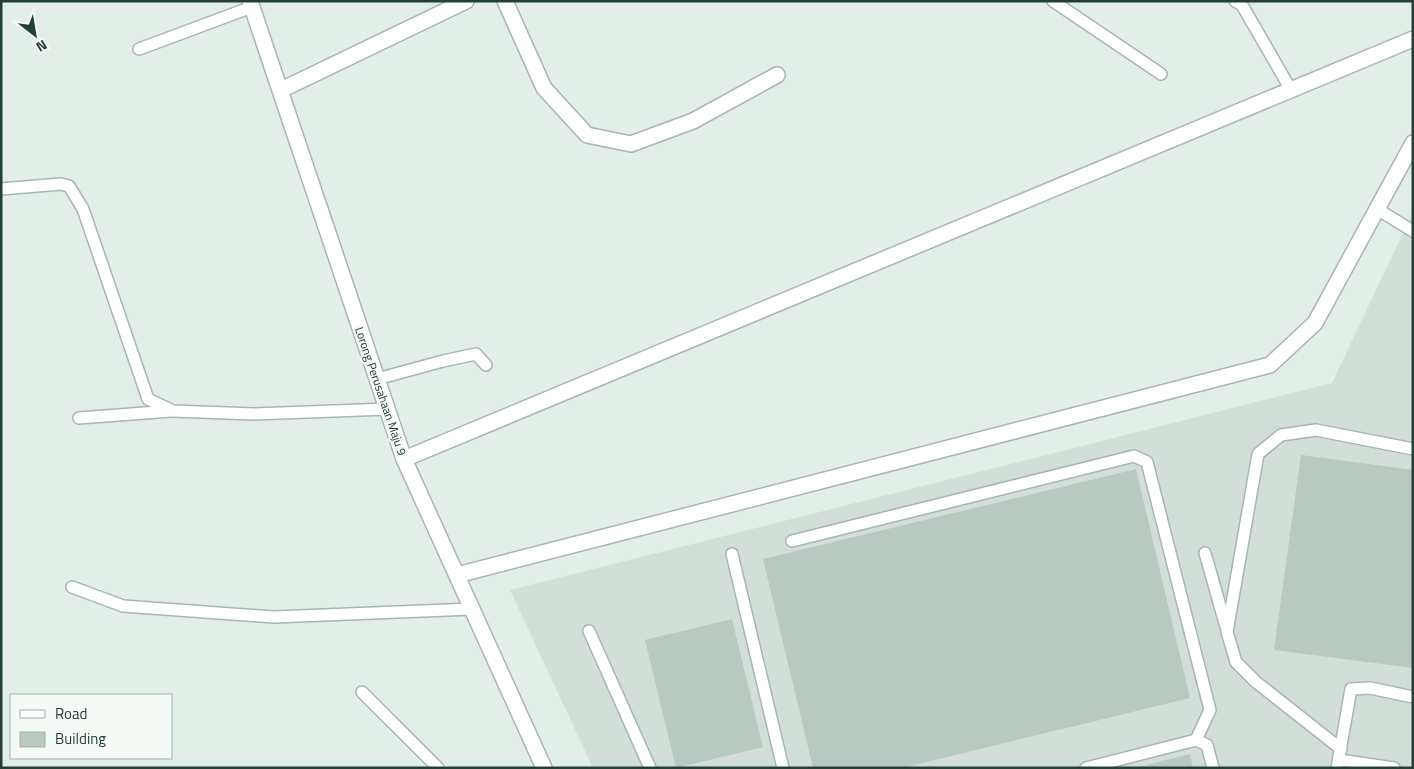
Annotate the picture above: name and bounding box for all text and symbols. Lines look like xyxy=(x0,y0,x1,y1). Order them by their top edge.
north arrow xyxy=(10,10,60,60)
text: N xyxy=(32,35,52,58)
street label: Lorong Perusahaan Maju 9 xyxy=(350,324,412,458)
legend xyxy=(10,694,172,759)
text: Road xyxy=(55,702,87,725)
text: Building xyxy=(55,727,106,750)

